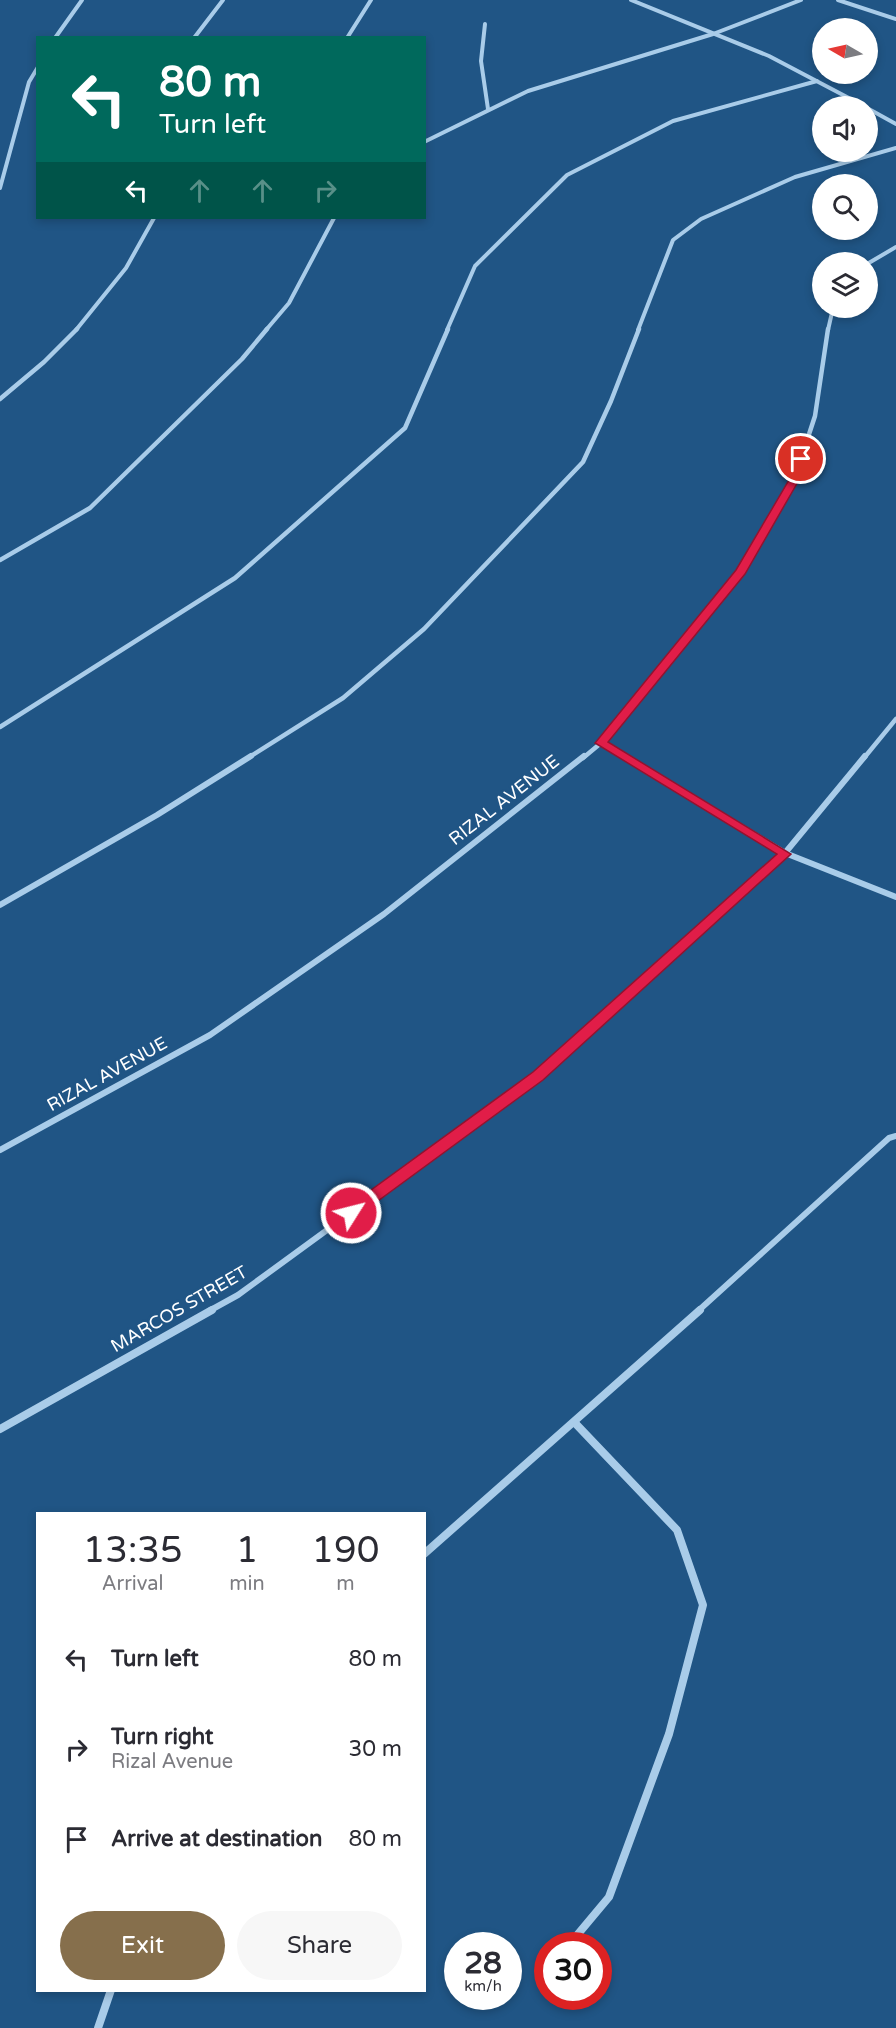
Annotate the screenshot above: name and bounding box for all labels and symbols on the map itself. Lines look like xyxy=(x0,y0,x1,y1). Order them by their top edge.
north arrow xyxy=(812,18,878,84)
pin xyxy=(775,433,826,484)
street label: RIZAL AVENUE xyxy=(444,750,564,850)
street label: RIZAL AVENUE xyxy=(43,1032,171,1116)
position arrow xyxy=(319,1181,383,1245)
street label: MARCOS STREET xyxy=(107,1261,251,1357)
speed limit sign: 30 xyxy=(534,1932,612,2010)

